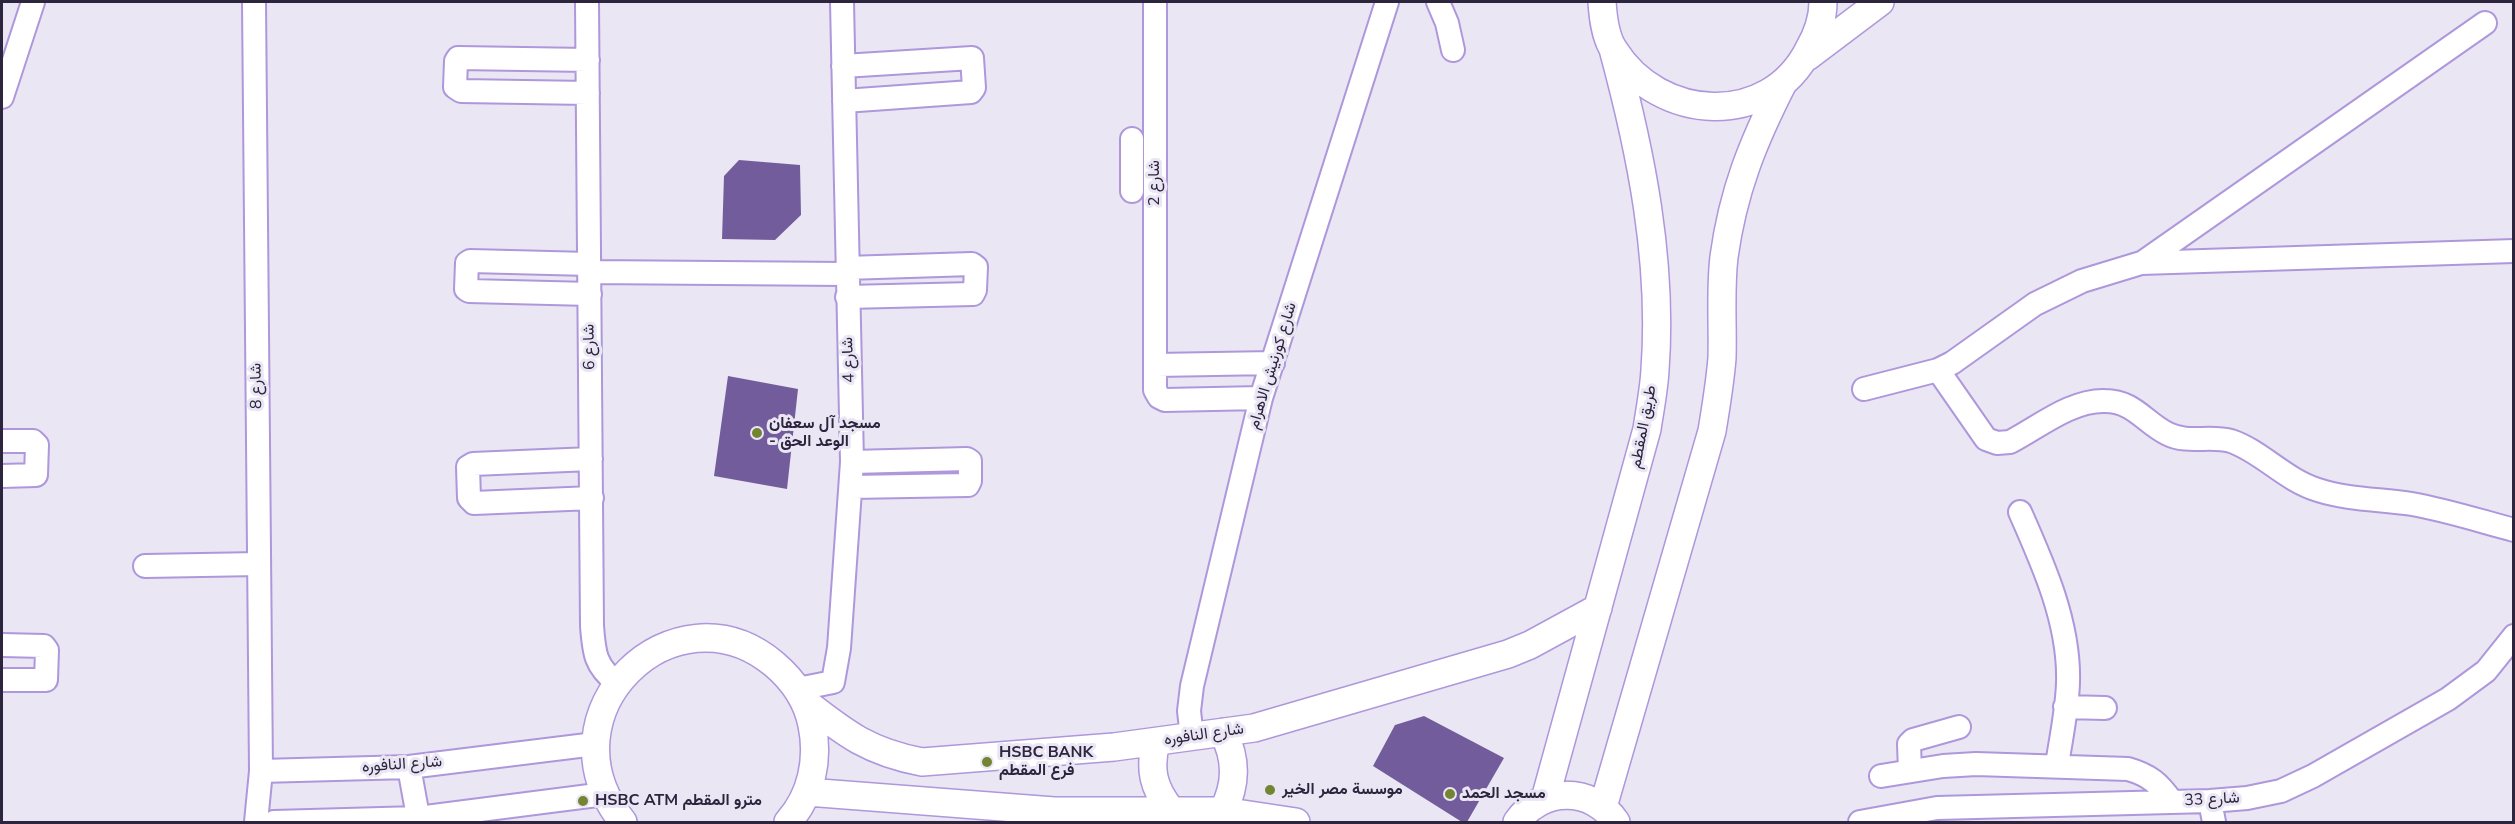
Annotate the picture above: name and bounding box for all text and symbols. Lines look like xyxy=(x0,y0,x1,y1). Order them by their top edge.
street label: شارع 2 xyxy=(1145,160,1165,206)
street label: شارع كورنيش الاهرام xyxy=(1245,300,1301,432)
street label: شارع 6 xyxy=(580,324,600,370)
street label: شارع 4 xyxy=(839,337,859,383)
street label: شارع 8 xyxy=(247,363,267,409)
street label: طريق المقطم xyxy=(1627,384,1661,470)
place label: مسجد آل سعفان - الوعد الحق xyxy=(769,414,881,452)
marker: مسجد آل سعفان - الوعد الحق xyxy=(750,426,764,440)
street label: شارع النافوره xyxy=(1163,720,1245,750)
place label: HSBC BANK فرع المقطم xyxy=(999,743,1093,781)
street label: شارع النافوره xyxy=(361,753,443,777)
marker: HSBC BANK فرع المقطم xyxy=(980,755,994,769)
place label: موسسة مصر الخير xyxy=(1282,780,1403,800)
marker: موسسة مصر الخير xyxy=(1263,783,1277,797)
place label: مسجد الحمد xyxy=(1462,784,1546,804)
marker: مسجد الحمد xyxy=(1443,787,1457,801)
street label: شارع 33 xyxy=(2184,789,2240,811)
place label: HSBC ATM مترو المقطم xyxy=(595,791,762,811)
marker: HSBC ATM مترو المقطم xyxy=(576,794,590,808)

